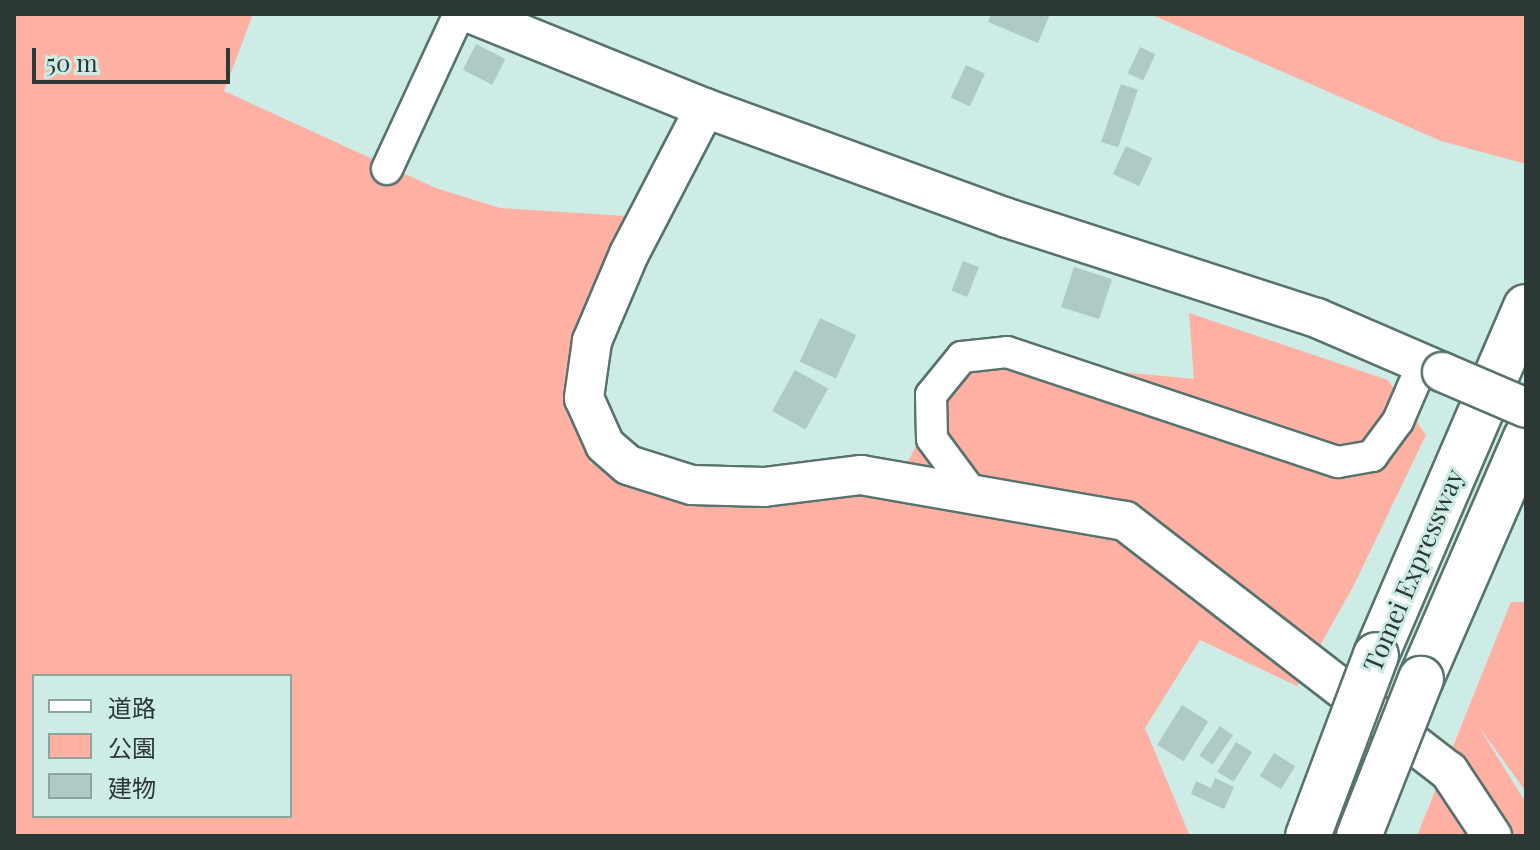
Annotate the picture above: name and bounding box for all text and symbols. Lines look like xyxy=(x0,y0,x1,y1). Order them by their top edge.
scale bar xyxy=(36,32,234,82)
text: 50 m xyxy=(46,46,98,78)
street label: Tomei Expressway xyxy=(1356,464,1470,676)
legend xyxy=(32,674,292,818)
text: 道路 xyxy=(108,691,156,723)
text: 公園 xyxy=(108,731,156,763)
text: 建物 xyxy=(108,771,156,803)

